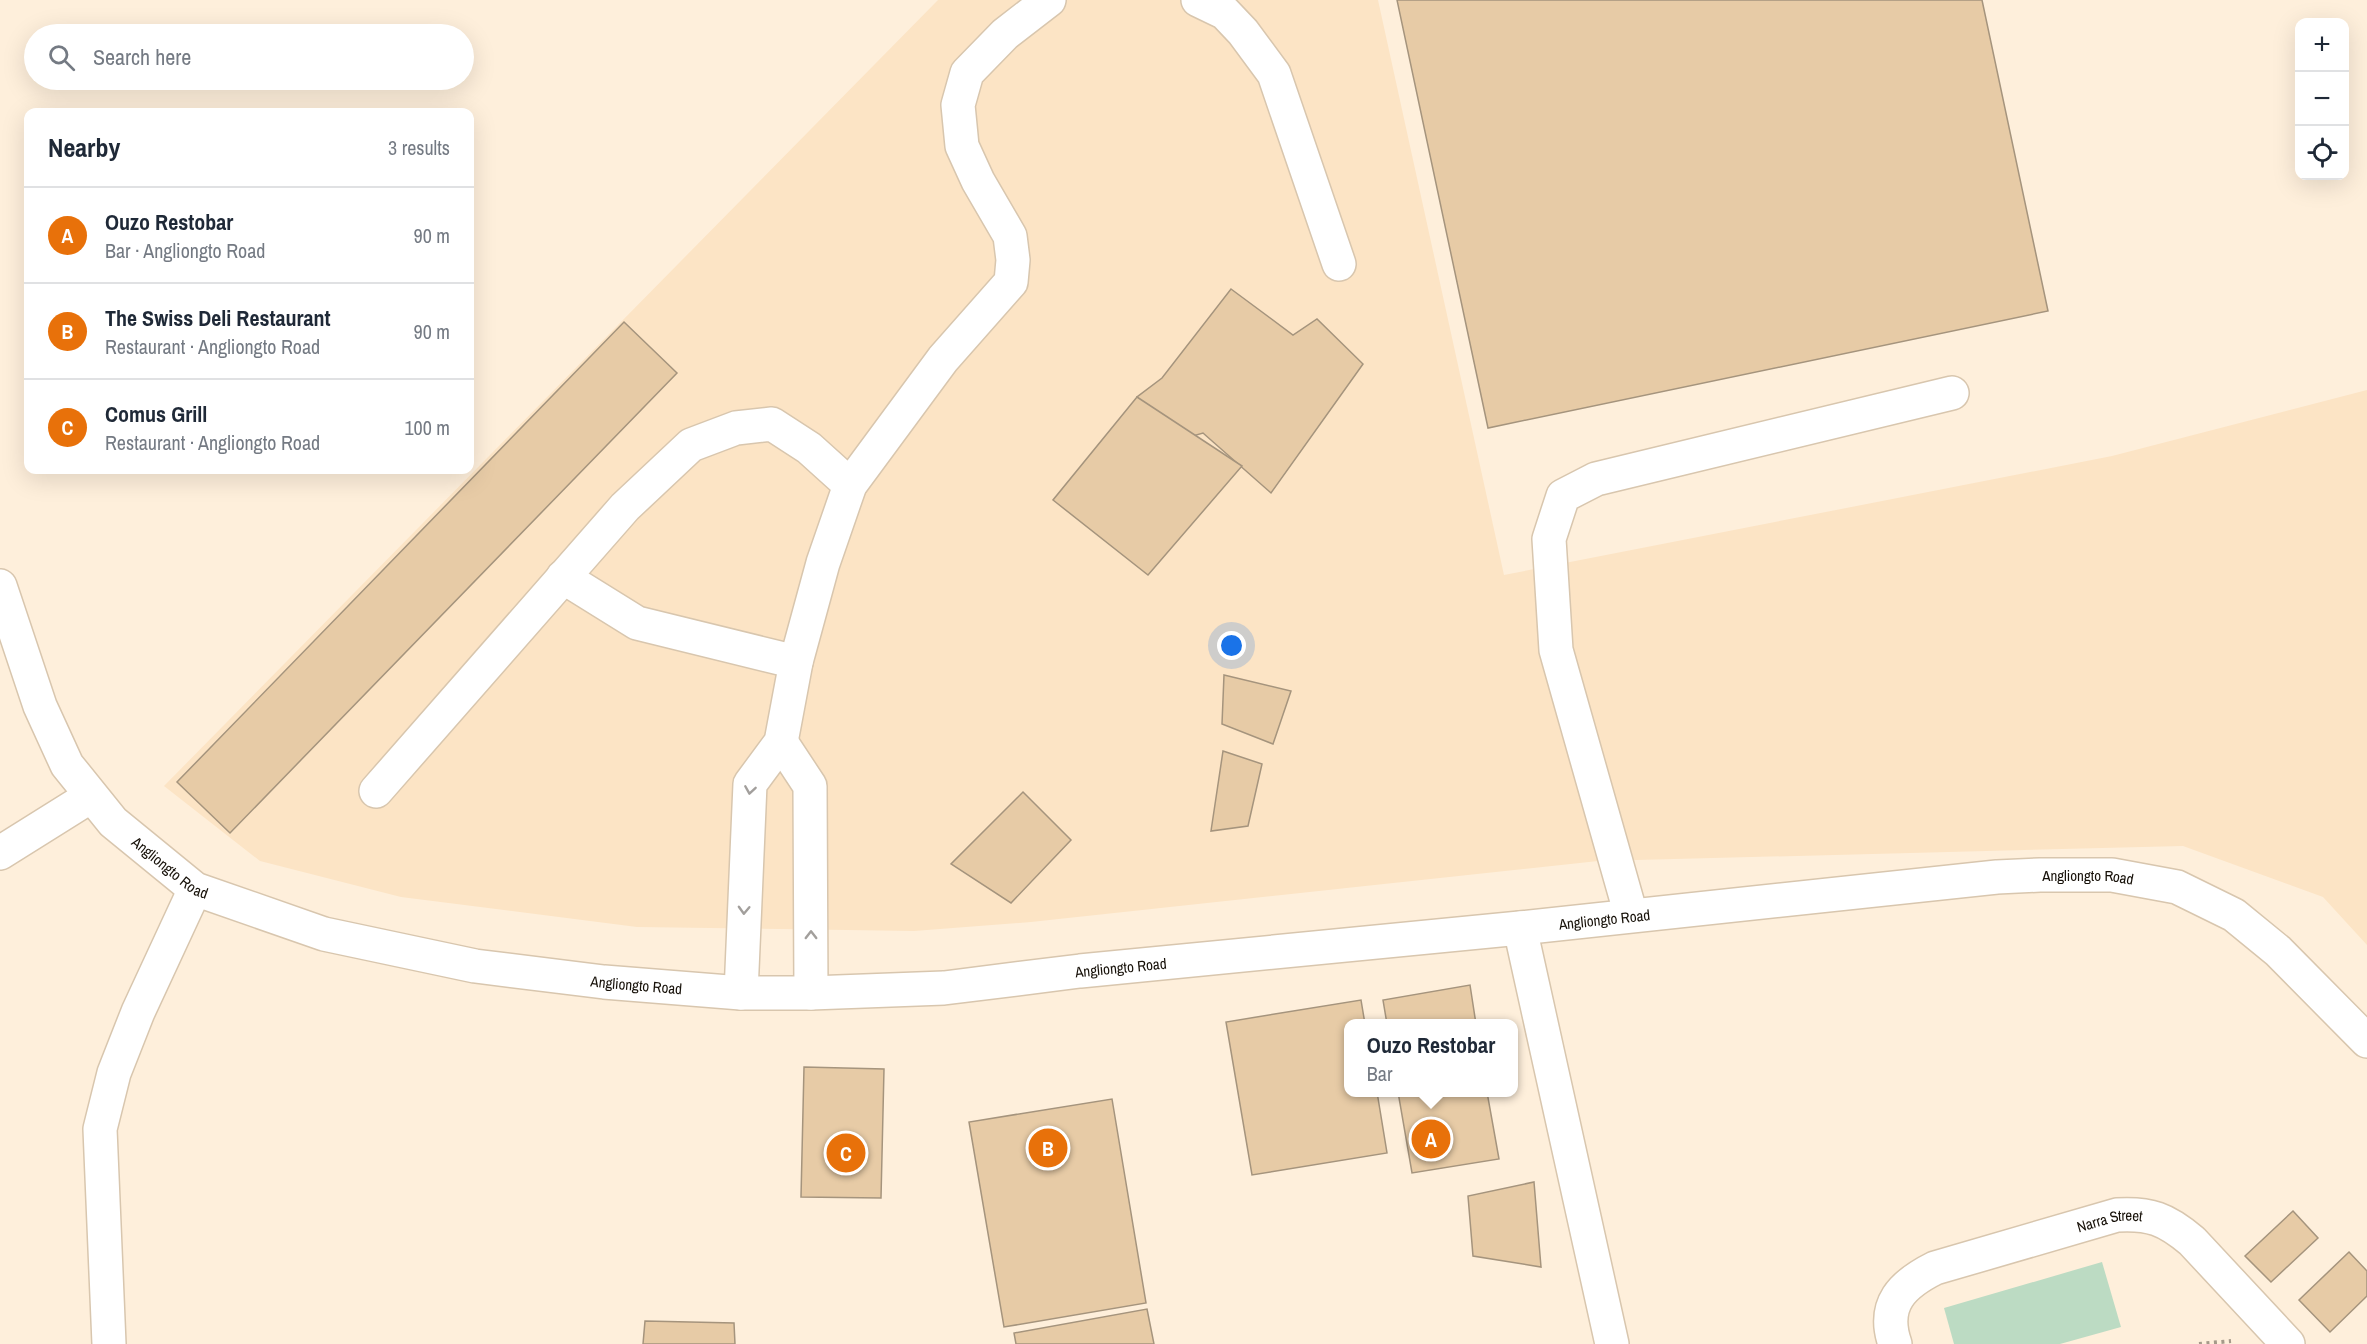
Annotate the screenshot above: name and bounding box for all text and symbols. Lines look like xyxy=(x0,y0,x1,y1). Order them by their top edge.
map controls xyxy=(2295,18,2349,180)
button: + xyxy=(2295,18,2349,72)
search box xyxy=(24,24,474,90)
icon: search xyxy=(45,41,78,74)
text: Search here xyxy=(93,42,191,72)
button: − xyxy=(2295,72,2349,126)
button: locate xyxy=(2295,126,2349,180)
text: Nearby xyxy=(48,130,120,165)
text: 3 results xyxy=(388,134,450,161)
text: Ouzo Restobar xyxy=(105,207,233,237)
text: A xyxy=(62,222,73,249)
text: 90 m xyxy=(414,222,450,249)
text: Bar · Angliongto Road xyxy=(105,237,265,264)
text: The Swiss Deli Restaurant xyxy=(105,303,331,333)
text: B xyxy=(62,318,73,345)
text: 90 m xyxy=(414,318,450,345)
text: Restaurant · Angliongto Road xyxy=(105,333,320,360)
text: Comus Grill xyxy=(105,399,207,429)
text: C xyxy=(62,414,73,441)
text: 100 m xyxy=(404,414,450,441)
text: Restaurant · Angliongto Road xyxy=(105,429,320,456)
your location xyxy=(1217,631,1246,660)
one-way arrow xyxy=(745,786,757,795)
street label: Angliongto Road xyxy=(127,831,211,903)
street label: Angliongto Road xyxy=(2041,865,2135,889)
street label: Angliongto Road xyxy=(1557,904,1651,934)
one-way arrow xyxy=(738,905,751,914)
one-way arrow xyxy=(805,930,817,939)
street label: Angliongto Road xyxy=(1073,952,1167,982)
street label: Angliongto Road xyxy=(588,970,683,999)
popup xyxy=(1344,1019,1518,1097)
text: Ouzo Restobar xyxy=(1367,1030,1495,1060)
text: Bar xyxy=(1367,1060,1392,1087)
pin: A xyxy=(1412,1116,1450,1162)
pin: B xyxy=(1028,1126,1068,1170)
pin: C xyxy=(826,1130,866,1176)
street label: Narra Street xyxy=(2074,1204,2144,1237)

